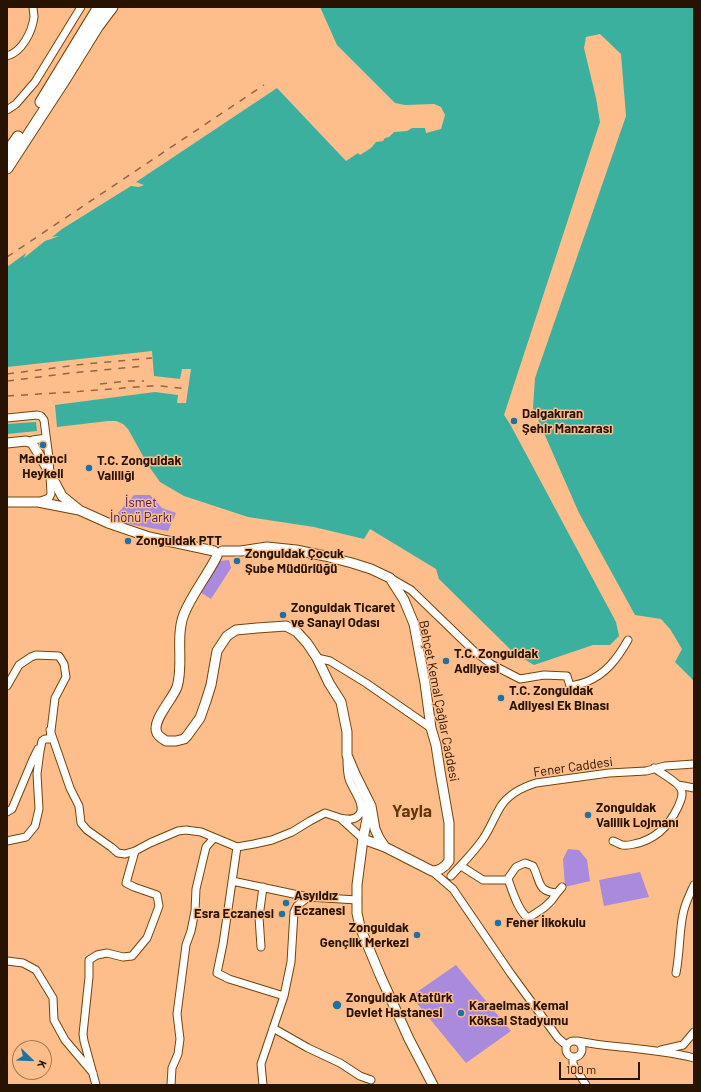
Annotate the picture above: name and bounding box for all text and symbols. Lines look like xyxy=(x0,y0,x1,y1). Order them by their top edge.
place label: Dalgakıran Şehir Manzarası xyxy=(522,406,612,437)
marker: Dalgakıran Şehir Manzarası xyxy=(509,416,519,426)
marker: Madenci Heykeli xyxy=(38,440,48,450)
place label: Madenci Heykeli xyxy=(19,451,67,482)
place label: T.C. Zonguldak Valiliği xyxy=(97,453,181,484)
marker: T.C. Zonguldak Valiliği xyxy=(84,463,94,473)
park label: İsmet İnönü Parkı xyxy=(110,495,172,526)
place label: Zonguldak PTT xyxy=(136,533,222,549)
marker: Zonguldak PTT xyxy=(123,536,133,546)
place label: Zonguldak Çocuk Şube Müdürlüğü xyxy=(245,546,344,577)
marker: Zonguldak Çocuk Şube Müdürlüğü xyxy=(232,556,242,566)
place label: Zonguldak Ticaret ve Sanayi Odası xyxy=(291,600,395,631)
marker: Zonguldak Ticaret ve Sanayi Odası xyxy=(278,610,288,620)
street label: Behçet Kemal Çağlar Caddesi xyxy=(416,619,462,783)
place label: T.C. Zonguldak Adliyesi xyxy=(454,646,538,677)
marker: T.C. Zonguldak Adliyesi xyxy=(441,656,451,666)
place label: T.C. Zonguldak Adliyesi Ek Binası xyxy=(509,683,609,714)
marker: T.C. Zonguldak Adliyesi Ek Binası xyxy=(496,693,506,703)
street label: Fener Caddesi xyxy=(532,754,614,780)
place label: Zonguldak Valilik Lojmanı xyxy=(596,800,679,831)
district label: Yayla xyxy=(392,801,432,821)
marker: Zonguldak Valilik Lojmanı xyxy=(583,810,593,820)
place label: Asyıldız Eczanesi xyxy=(294,888,345,919)
marker: Asyıldız Eczanesi xyxy=(281,898,291,908)
place label: Esra Eczanesi xyxy=(194,906,274,922)
marker: Esra Eczanesi xyxy=(277,909,287,919)
place label: Fener İlkokulu xyxy=(506,915,586,931)
marker: Fener İlkokulu xyxy=(493,918,503,928)
place label: Zonguldak Gençlik Merkezi xyxy=(320,920,409,951)
marker: Zonguldak Gençlik Merkezi xyxy=(412,930,422,940)
place label: Zonguldak Atatürk Devlet Hastanesi xyxy=(346,990,453,1021)
place label: Karaelmas Kemal Köksal Stadyumu xyxy=(469,998,569,1029)
marker: Zonguldak Atatürk Devlet Hastanesi xyxy=(331,999,343,1011)
marker: Karaelmas Kemal Köksal Stadyumu xyxy=(456,1008,466,1018)
north arrow xyxy=(12,1040,52,1080)
scale bar xyxy=(561,1054,642,1080)
text: K xyxy=(35,1059,50,1070)
text: 100 m xyxy=(566,1062,596,1076)

